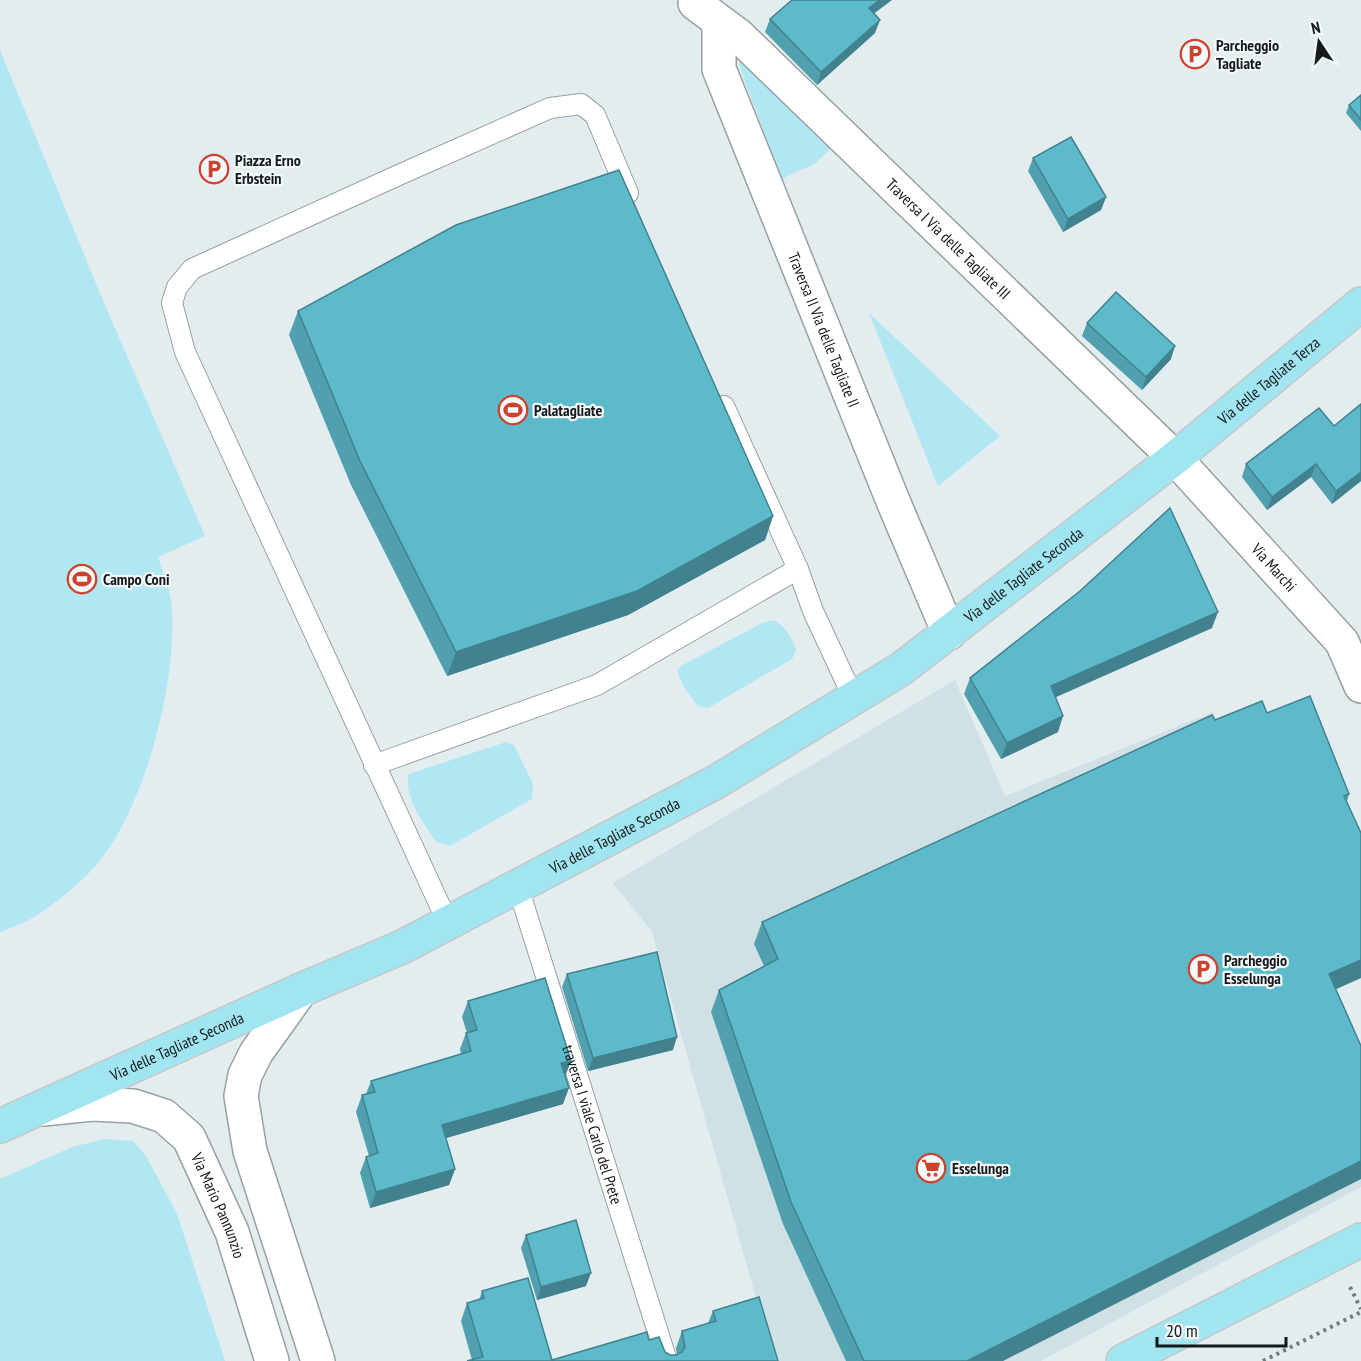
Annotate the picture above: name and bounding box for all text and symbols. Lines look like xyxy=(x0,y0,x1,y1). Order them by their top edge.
north arrow xyxy=(1289,12,1349,72)
text: N xyxy=(1309,17,1322,38)
place label: Parcheggio Tagliate xyxy=(1216,35,1279,73)
parking icon: Parcheggio Tagliate xyxy=(1179,38,1211,70)
place label: Piazza Erno Erbstein xyxy=(235,150,301,188)
parking icon: Piazza Erno Erbstein xyxy=(198,153,230,185)
street label: Traversa I Via delle Tagliate III xyxy=(882,174,1015,303)
street label: Traversa II Via delle Tagliate II xyxy=(784,249,864,410)
street label: Via delle Tagliate Terza xyxy=(1213,332,1324,429)
sports icon: Palatagliate xyxy=(497,394,529,426)
place label: Palatagliate xyxy=(534,400,602,420)
street label: Via delle Tagliate Seconda xyxy=(959,523,1087,627)
street label: Via Marchi xyxy=(1247,538,1301,595)
sports icon: Campo Coni xyxy=(66,563,98,595)
place label: Campo Coni xyxy=(103,569,170,589)
street label: Via delle Tagliate Seconda xyxy=(545,793,683,878)
place label: Parcheggio Esselunga xyxy=(1224,950,1287,988)
parking icon: Parcheggio Esselunga xyxy=(1187,953,1219,985)
street label: Via delle Tagliate Seconda xyxy=(106,1007,247,1085)
street label: traversa I viale Carlo del Prete xyxy=(558,1042,627,1207)
street label: Via Mario Pannunzio xyxy=(187,1149,250,1261)
supermarket icon: Esselunga xyxy=(915,1152,947,1184)
place label: Esselunga xyxy=(952,1158,1009,1178)
scale bar xyxy=(1157,1310,1286,1348)
text: 20 m xyxy=(1166,1319,1198,1342)

